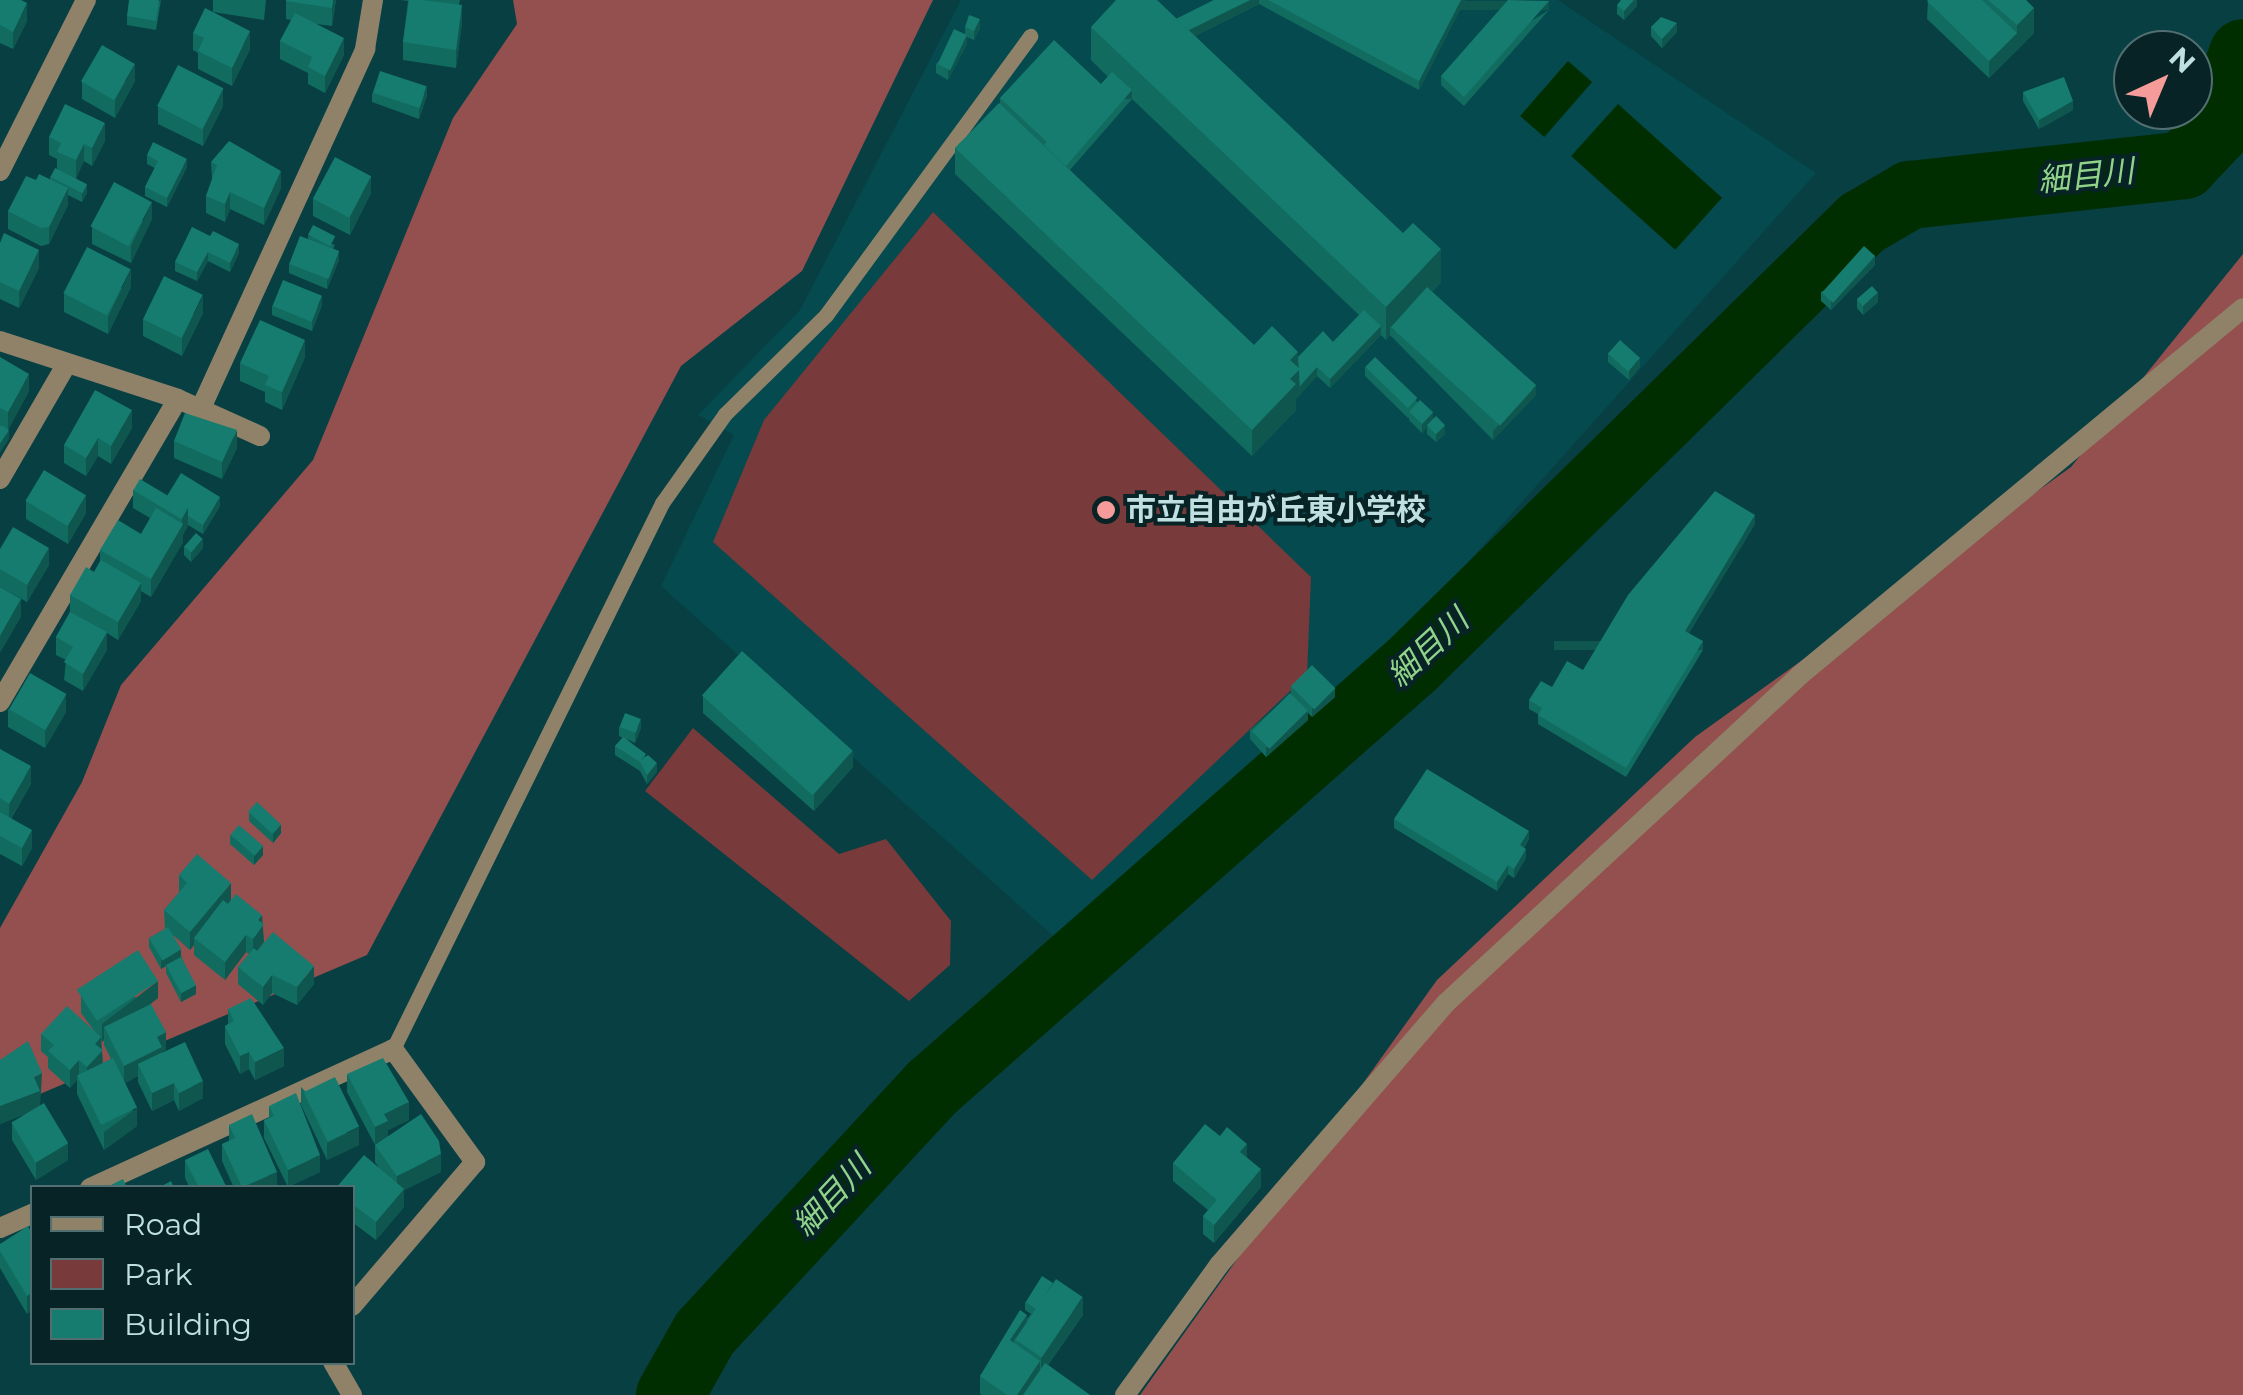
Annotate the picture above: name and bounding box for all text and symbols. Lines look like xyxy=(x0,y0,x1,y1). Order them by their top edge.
north arrow xyxy=(2113,30,2213,130)
text: N xyxy=(2163,40,2202,80)
water label: 細目川 xyxy=(2036,152,2136,200)
place label: 市立自由が丘東小学校 xyxy=(1126,492,1426,528)
marker: 市立自由が丘東小学校 xyxy=(1095,499,1117,521)
water label: 細目川 xyxy=(1380,601,1476,695)
water label: 細目川 xyxy=(785,1148,879,1244)
legend xyxy=(30,1185,355,1365)
text: Road xyxy=(124,1206,202,1243)
text: Park xyxy=(124,1256,193,1293)
text: Building xyxy=(124,1306,252,1343)

